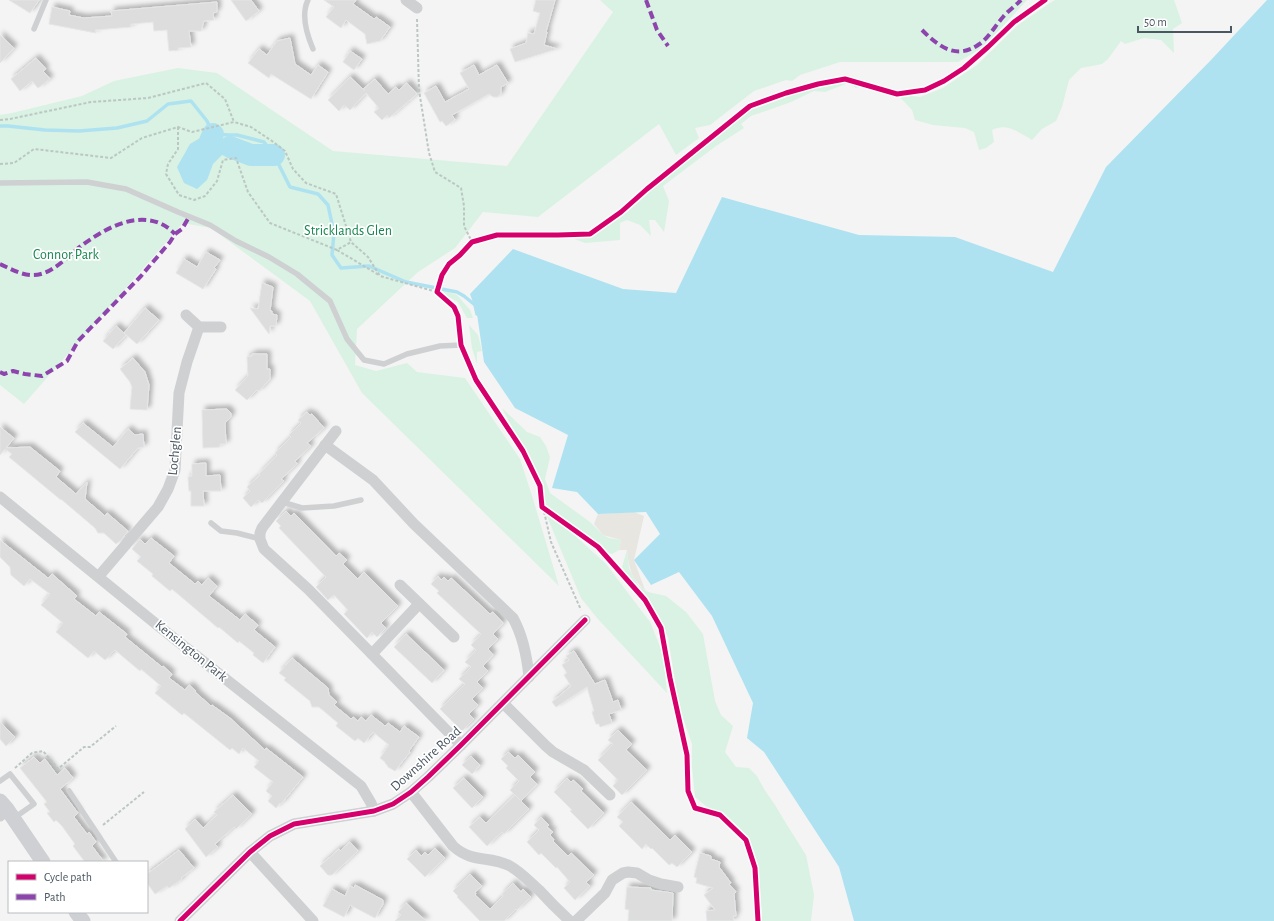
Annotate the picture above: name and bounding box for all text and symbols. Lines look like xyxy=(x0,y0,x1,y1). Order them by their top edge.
scale bar xyxy=(1138,8,1231,34)
text: 50 m xyxy=(1144,16,1167,28)
park label: Stricklands Glen xyxy=(304,224,392,238)
park label: Connor Park xyxy=(33,248,99,262)
street label: Lochglen xyxy=(166,426,184,476)
street label: Kensington Park xyxy=(152,618,230,685)
street label: Downshire Road xyxy=(388,724,464,794)
legend xyxy=(8,861,148,913)
text: Cycle path xyxy=(44,871,92,884)
text: Path xyxy=(44,891,66,903)

